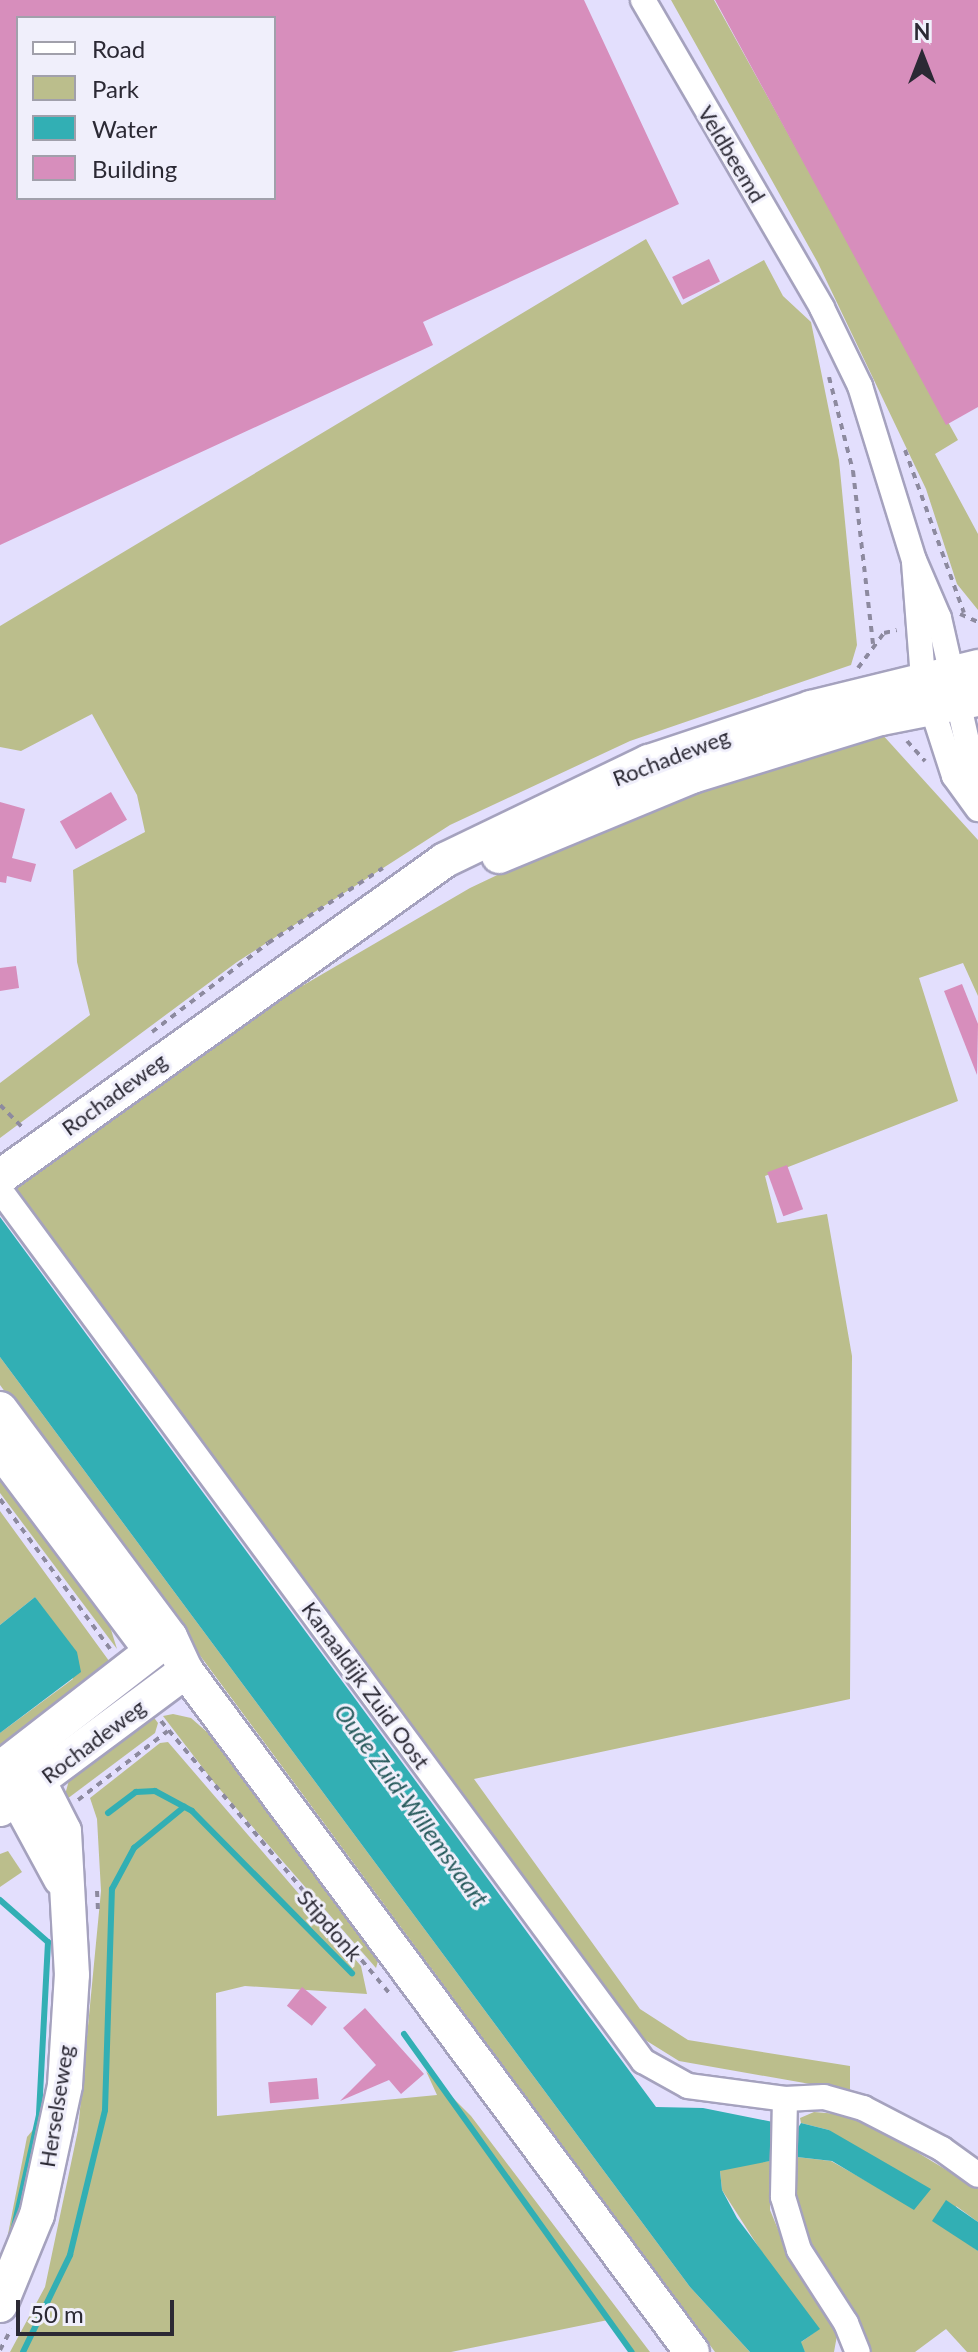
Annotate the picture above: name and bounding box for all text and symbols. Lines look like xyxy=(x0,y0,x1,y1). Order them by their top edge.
legend xyxy=(16,16,276,200)
north arrow xyxy=(882,16,962,96)
text: N xyxy=(914,18,930,45)
text: Road xyxy=(92,34,145,63)
text: Park xyxy=(92,74,139,103)
street label: Veldbeemd xyxy=(693,101,771,207)
text: Water xyxy=(92,114,157,143)
text: Building xyxy=(92,154,177,183)
street label: Rochadeweg xyxy=(609,723,733,791)
street label: Rochadeweg xyxy=(56,1047,172,1141)
street label: Kanaaldijk Zuid Oost xyxy=(297,1596,435,1774)
street label: Rochadeweg xyxy=(36,1693,150,1789)
water label: Oude Zuid-Willemsvaart xyxy=(329,1698,495,1912)
street label: Stipdonk xyxy=(292,1884,368,1966)
street label: Herselseweg xyxy=(33,2043,79,2169)
scale bar xyxy=(20,2284,178,2334)
text: 50 m xyxy=(30,2299,84,2328)

